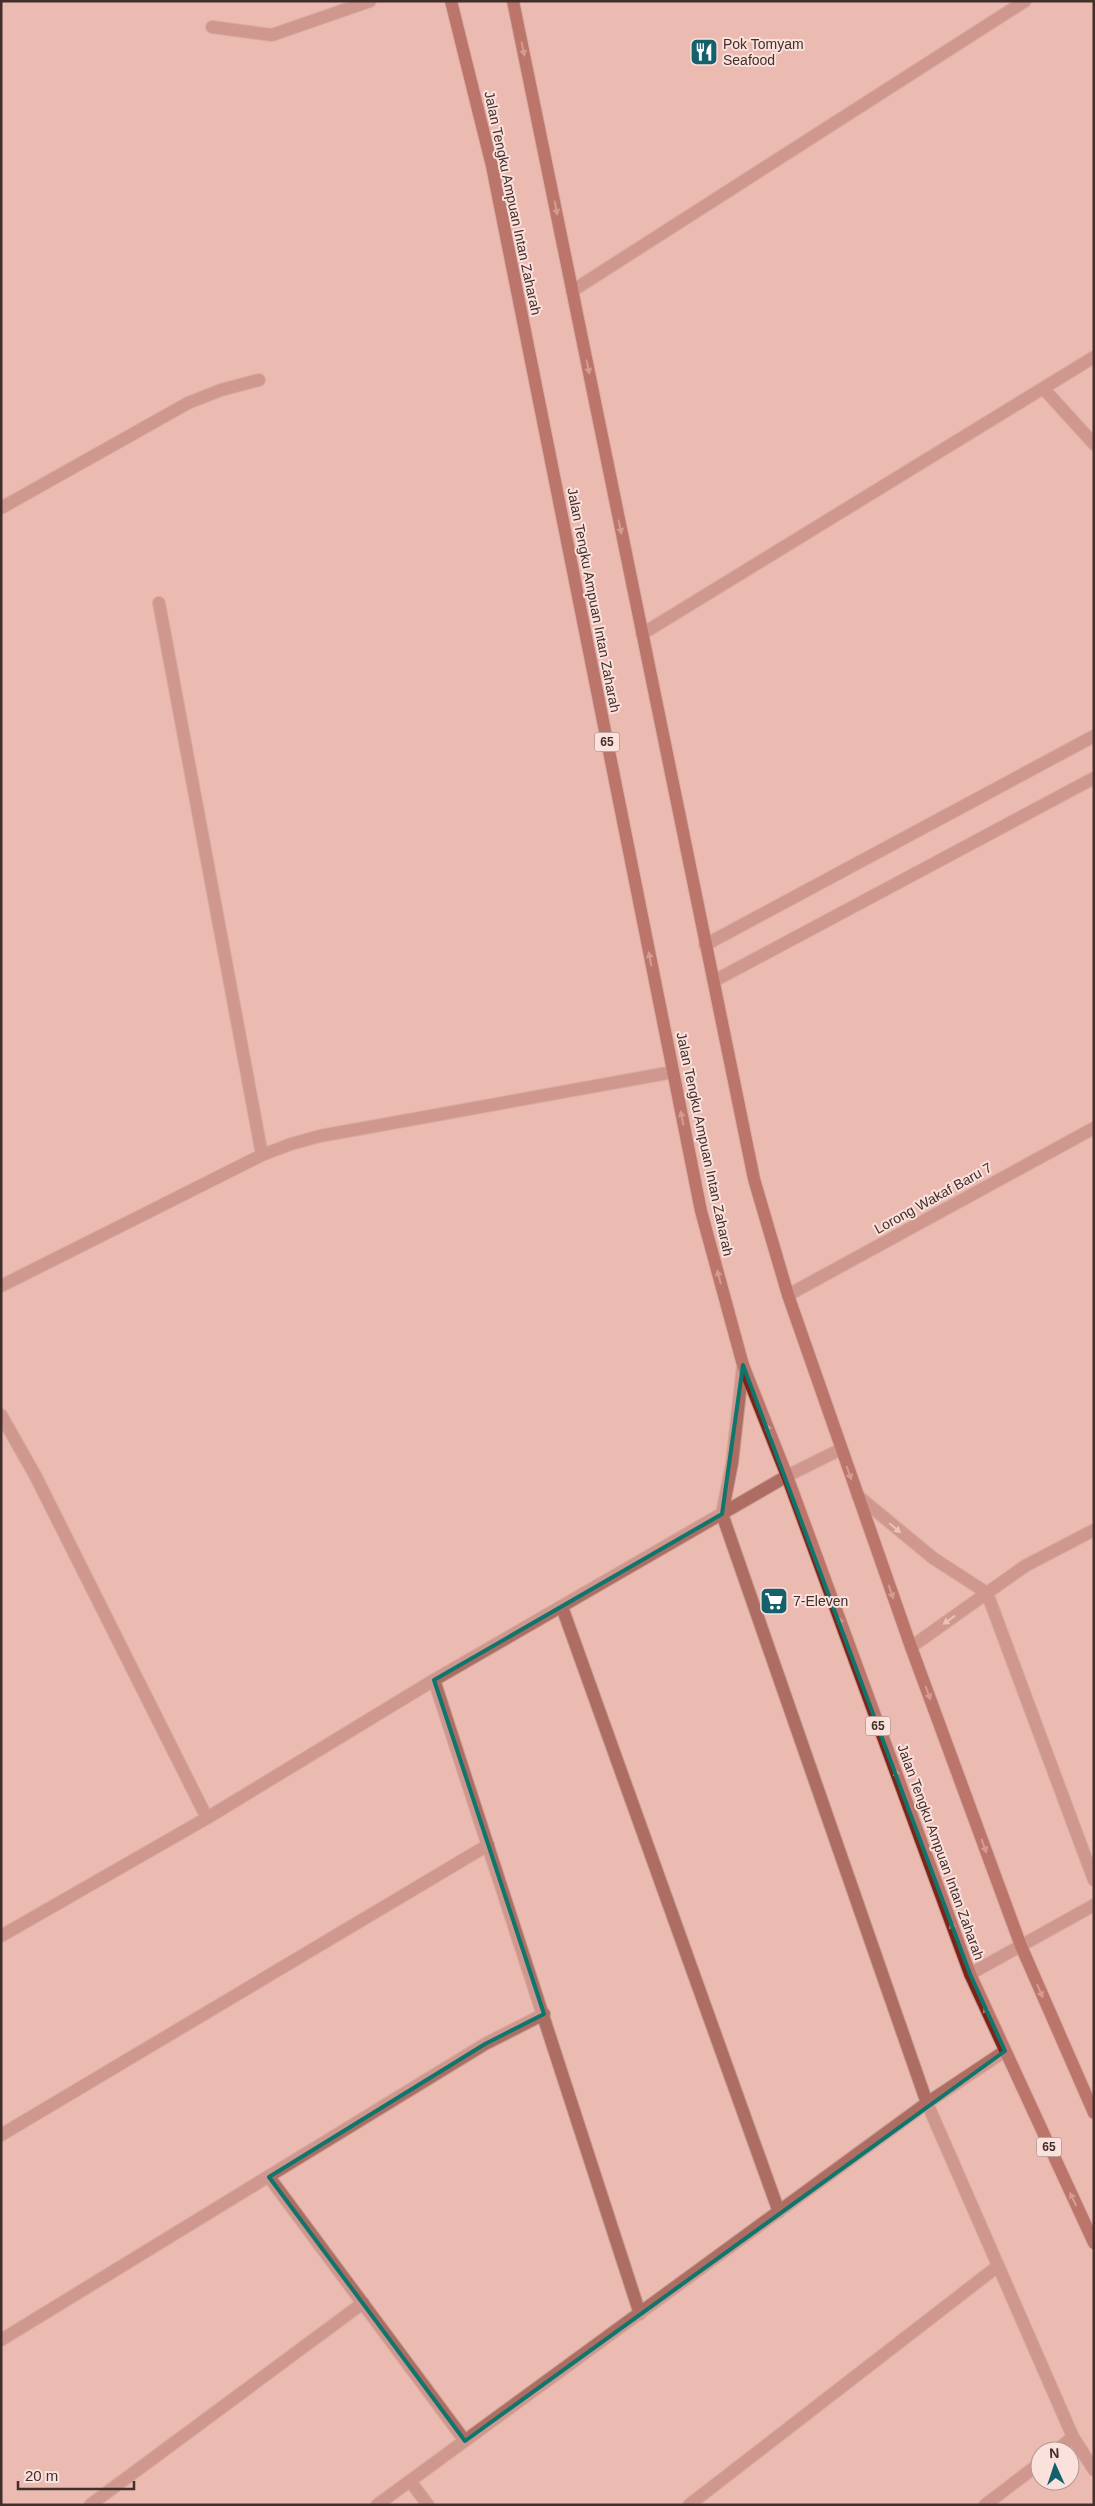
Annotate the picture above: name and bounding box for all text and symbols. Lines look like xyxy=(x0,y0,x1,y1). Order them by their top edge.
place label: Pok Tomyam Seafood xyxy=(723,36,804,68)
restaurant icon: Pok Tomyam Seafood xyxy=(689,37,719,67)
one-way arrow xyxy=(519,41,527,57)
street label: Jalan Tengku Ampuan Intan Zaharah xyxy=(481,90,545,316)
one-way arrow xyxy=(552,201,560,217)
one-way arrow xyxy=(584,360,592,375)
street label: Jalan Tengku Ampuan Intan Zaharah xyxy=(564,486,624,714)
one-way arrow xyxy=(617,519,625,535)
road number: 65 xyxy=(594,732,620,752)
one-way arrow xyxy=(646,951,654,967)
street label: Jalan Tengku Ampuan Intan Zaharah xyxy=(673,1031,737,1257)
one-way arrow xyxy=(678,1110,686,1126)
street label: Lorong Wakaf Baru 7 xyxy=(871,1159,995,1237)
one-way arrow xyxy=(715,1269,723,1284)
one-way arrow xyxy=(765,1424,773,1438)
one-way arrow xyxy=(846,1465,853,1480)
one-way arrow xyxy=(888,1522,901,1533)
one-way arrow xyxy=(887,1585,895,1600)
supermarket icon: 7-Eleven xyxy=(759,1586,789,1616)
place label: 7-Eleven xyxy=(793,1593,848,1609)
one-way arrow xyxy=(942,1615,956,1625)
one-way arrow xyxy=(837,1616,845,1631)
one-way arrow xyxy=(924,1686,932,1701)
road number: 65 xyxy=(866,1716,890,1735)
street label: Jalan Tengku Ampuan Intan Zaharah xyxy=(894,1742,988,1962)
one-way arrow xyxy=(893,1769,900,1784)
one-way arrow xyxy=(981,1838,988,1853)
one-way arrow xyxy=(949,1921,956,1936)
one-way arrow xyxy=(1037,1984,1045,1998)
one-way arrow xyxy=(983,2006,991,2020)
road number: 65 xyxy=(1036,2138,1062,2156)
one-way arrow xyxy=(1069,2192,1077,2206)
north arrow xyxy=(1030,2441,1080,2491)
text: N xyxy=(1049,2445,1060,2461)
scale bar xyxy=(18,2458,134,2490)
text: 20 m xyxy=(25,2467,58,2484)

